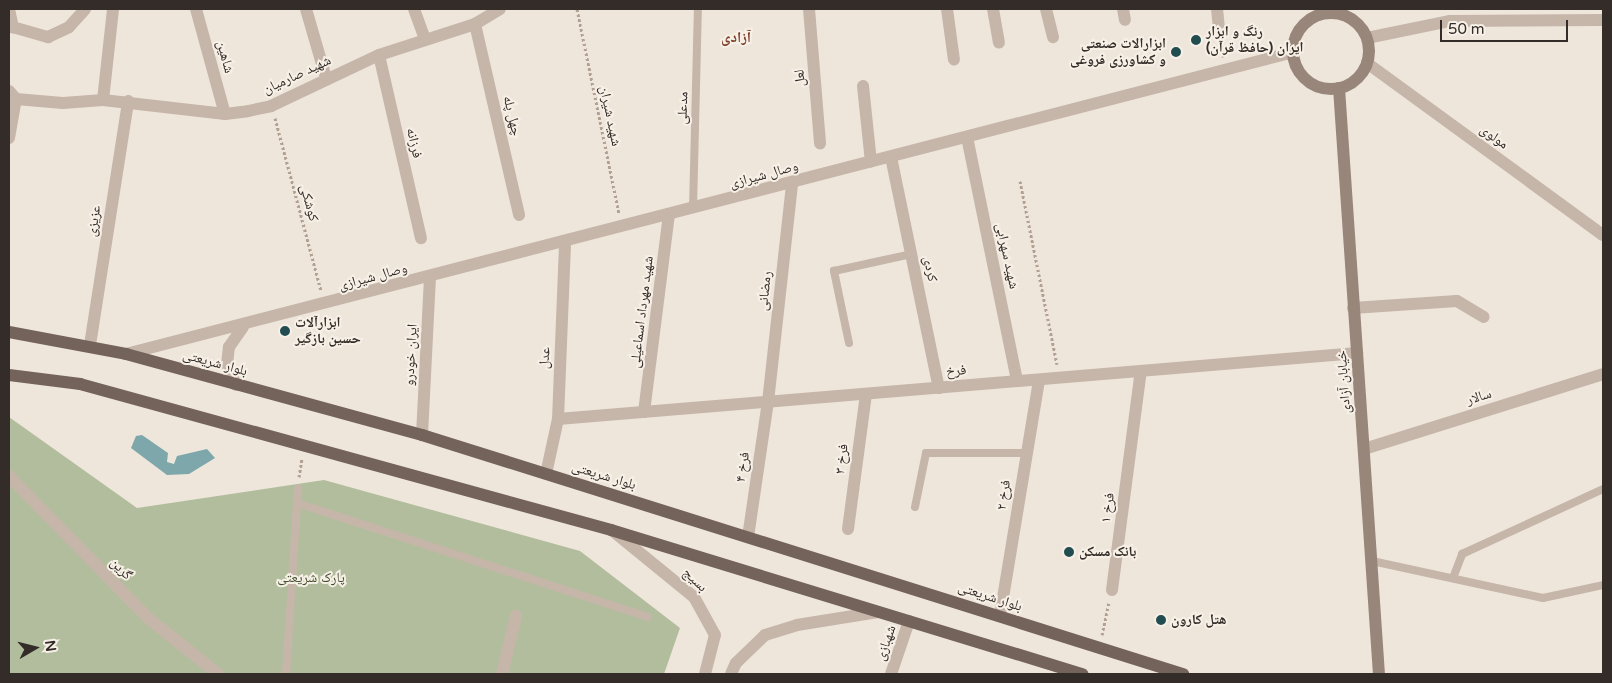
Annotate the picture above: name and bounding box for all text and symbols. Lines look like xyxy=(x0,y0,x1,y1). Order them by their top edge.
scale bar xyxy=(1442,10,1570,42)
text: 50 m xyxy=(1448,20,1485,38)
place label: رنگ و ابزار ایران (حافظ قرآن) xyxy=(1206,24,1304,56)
district label: آزادی xyxy=(721,29,751,47)
marker: رنگ و ابزار ایران (حافظ قرآن) xyxy=(1190,34,1202,46)
place label: ابزارالات صنعتی و کشاورزی فروغی xyxy=(1070,36,1166,68)
street label: شاهين xyxy=(213,39,237,75)
marker: ابزارالات صنعتی و کشاورزی فروغی xyxy=(1170,46,1182,58)
street label: شهید صارمیان xyxy=(260,52,334,98)
street label: لعل xyxy=(791,69,809,87)
street label: شهید شیران xyxy=(595,84,625,148)
street label: مدعلی xyxy=(674,91,692,125)
street label: چهل پله xyxy=(499,94,525,138)
street label: مولوی xyxy=(1476,121,1512,153)
street label: فرزانه xyxy=(402,126,426,160)
street label: وصال شیرازی xyxy=(728,158,800,192)
street label: کوشکی xyxy=(296,183,322,223)
street label: عزیزی xyxy=(83,204,105,238)
street label: شهید سهرابی xyxy=(992,222,1022,290)
street label: شهید مهرداد اسماعیلی xyxy=(627,255,657,369)
street label: کردی xyxy=(919,255,941,283)
street label: وصال شیرازی xyxy=(337,260,409,294)
street label: رمضانی xyxy=(755,270,775,312)
place label: ابزارآلات حسین بازگیر xyxy=(295,315,361,348)
street label: ایران خودرو xyxy=(401,324,421,386)
marker: ابزارآلات حسین بازگیر xyxy=(279,325,291,337)
street label: بلوار شریعتی xyxy=(181,346,249,380)
street label: عدل xyxy=(536,347,554,369)
street label: خیابان آزادی xyxy=(1333,350,1355,414)
street label: فرخ xyxy=(945,362,967,380)
street label: سالار xyxy=(1464,385,1494,409)
street label: فرخ ۳ xyxy=(832,443,852,475)
street label: فرخ ۴ xyxy=(732,451,754,483)
street label: بلوار شریعتی xyxy=(570,458,638,494)
street label: فرخ ۲ xyxy=(993,479,1015,511)
street label: فرخ ۱ xyxy=(1098,492,1118,524)
place label: بانک مسکن xyxy=(1079,544,1136,560)
marker: بانک مسکن xyxy=(1063,546,1075,558)
street label: گرین xyxy=(106,554,136,584)
street label: بسیج xyxy=(679,564,711,596)
park label: پارک شریعتی xyxy=(277,570,345,586)
street label: بلوار شریعتی xyxy=(956,579,1024,615)
place label: هتل کارون xyxy=(1171,612,1226,628)
marker: هتل کارون xyxy=(1155,614,1167,626)
north arrow xyxy=(10,623,60,673)
street label: شهبازی xyxy=(872,623,900,663)
text: N xyxy=(41,639,60,653)

